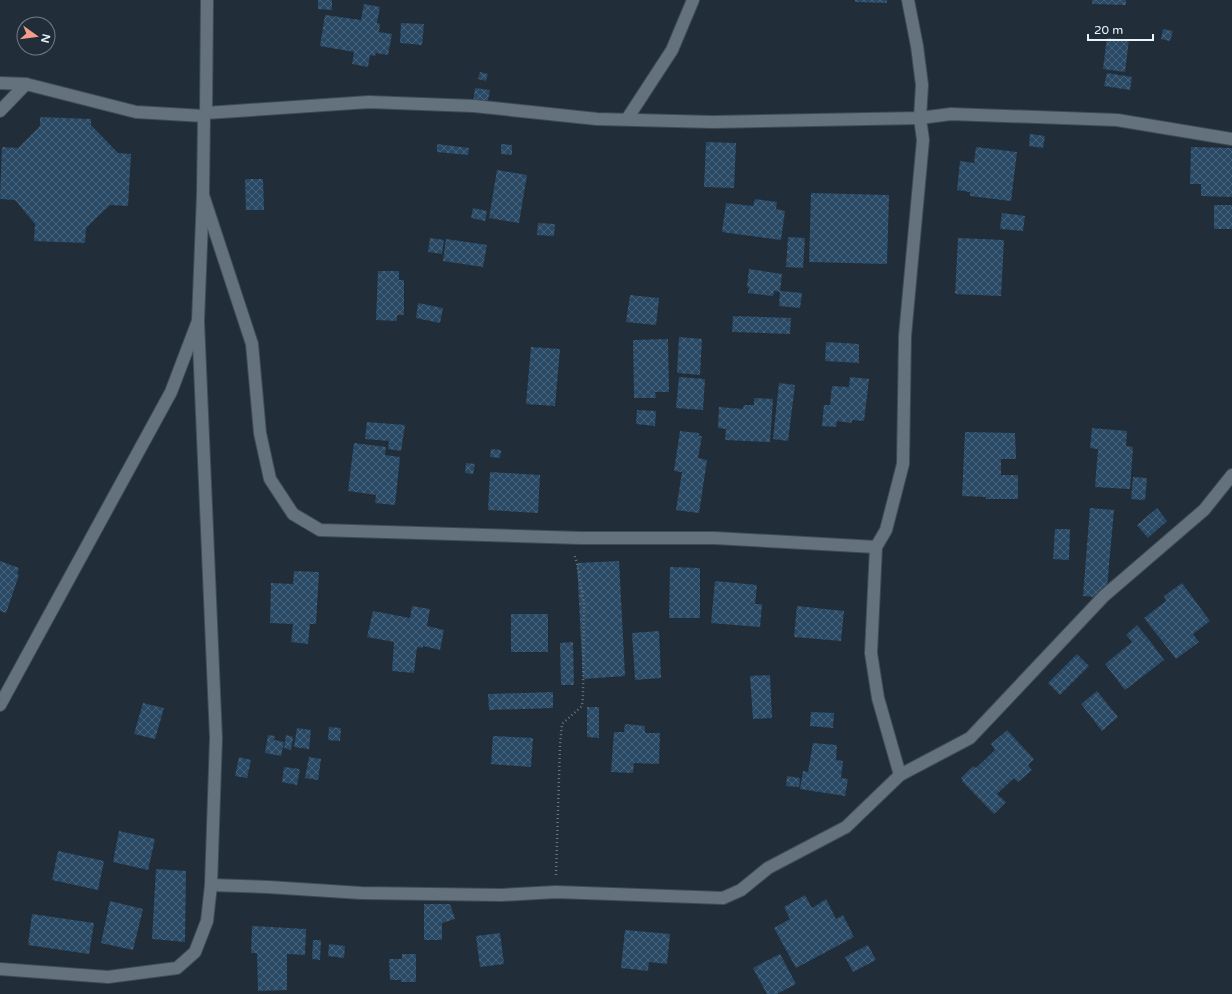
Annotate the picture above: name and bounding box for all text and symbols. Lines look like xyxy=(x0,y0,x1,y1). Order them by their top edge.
north arrow xyxy=(16,16,56,56)
scale bar xyxy=(1088,16,1153,42)
text: 20 m xyxy=(1094,23,1123,37)
text: N xyxy=(38,32,53,44)

